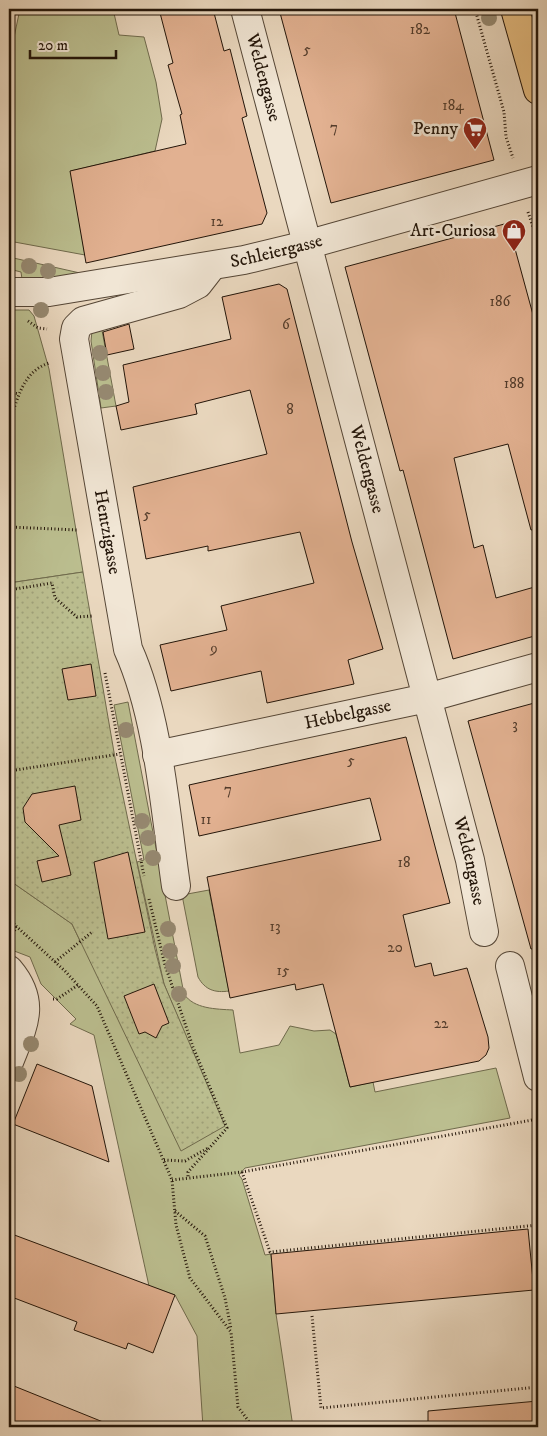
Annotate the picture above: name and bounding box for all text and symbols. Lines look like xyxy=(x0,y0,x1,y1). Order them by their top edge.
house number: 182 xyxy=(410,20,431,39)
scale bar xyxy=(30,28,116,60)
street label: Weldengasse xyxy=(241,30,285,124)
text: 20 m xyxy=(38,36,68,55)
house number: 5 xyxy=(303,40,311,59)
house number: 184 xyxy=(442,96,464,115)
supermarket icon: Penny xyxy=(462,116,488,150)
house number: 7 xyxy=(330,118,338,137)
place label: Penny xyxy=(413,118,458,140)
house number: 12 xyxy=(211,212,224,231)
shop icon: Art-Curiosa xyxy=(501,218,527,252)
place label: Art-Curiosa xyxy=(410,220,496,242)
street label: Schleiergasse xyxy=(229,230,325,273)
house number: 186 xyxy=(490,292,512,311)
house number: 6 xyxy=(282,315,291,334)
house number: 188 xyxy=(504,374,524,393)
house number: 8 xyxy=(286,400,294,419)
street label: Weldengasse xyxy=(344,422,389,516)
street label: Hentzigasse xyxy=(89,488,125,576)
house number: 5 xyxy=(143,505,151,524)
house number: 9 xyxy=(209,639,218,658)
street label: Hebbelgasse xyxy=(302,695,393,735)
house number: 3 xyxy=(512,715,518,734)
house number: 5 xyxy=(347,751,355,770)
house number: 7 xyxy=(224,780,232,799)
house number: 11 xyxy=(200,810,212,829)
street label: Weldengasse xyxy=(448,813,490,907)
house number: 18 xyxy=(397,853,411,872)
house number: 13 xyxy=(269,917,281,936)
house number: 20 xyxy=(387,938,403,957)
house number: 15 xyxy=(277,961,290,980)
house number: 22 xyxy=(434,1014,449,1033)

